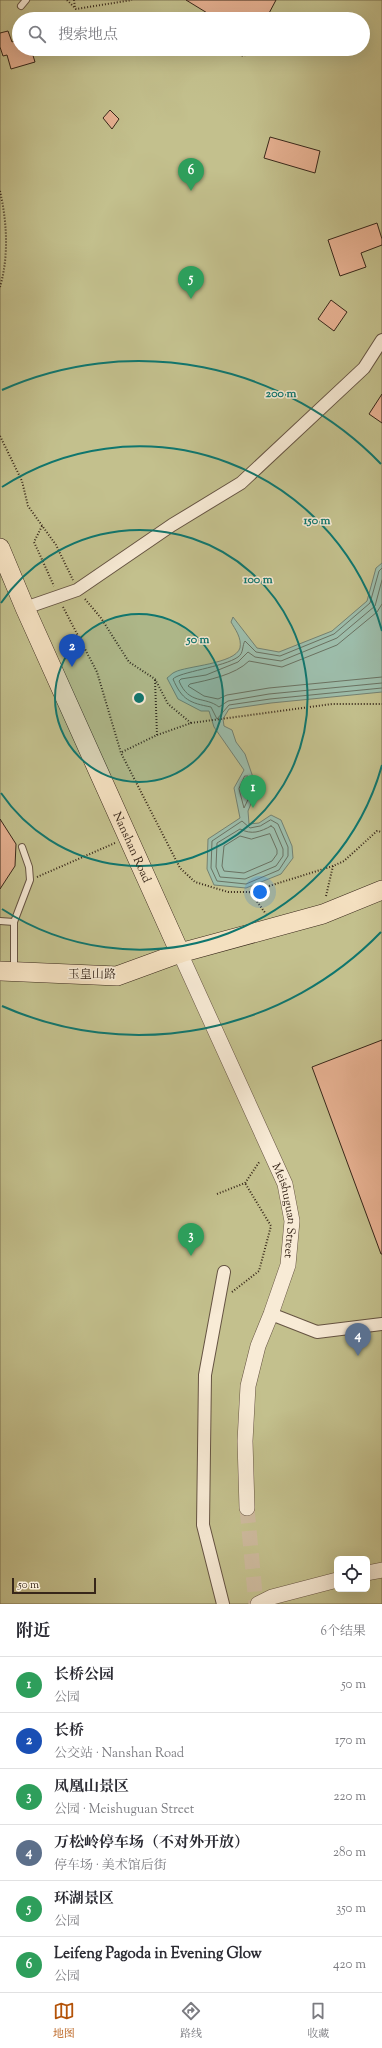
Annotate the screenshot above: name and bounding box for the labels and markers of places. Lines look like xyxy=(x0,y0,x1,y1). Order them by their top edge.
pin: 6 xyxy=(178,158,204,191)
pin: 5 xyxy=(178,266,204,299)
pin: 2 xyxy=(59,634,85,667)
centre of rings xyxy=(132,691,146,705)
pin: 1 xyxy=(240,775,266,808)
pin: 3 xyxy=(178,1223,204,1256)
pin: 4 xyxy=(345,1323,371,1356)

